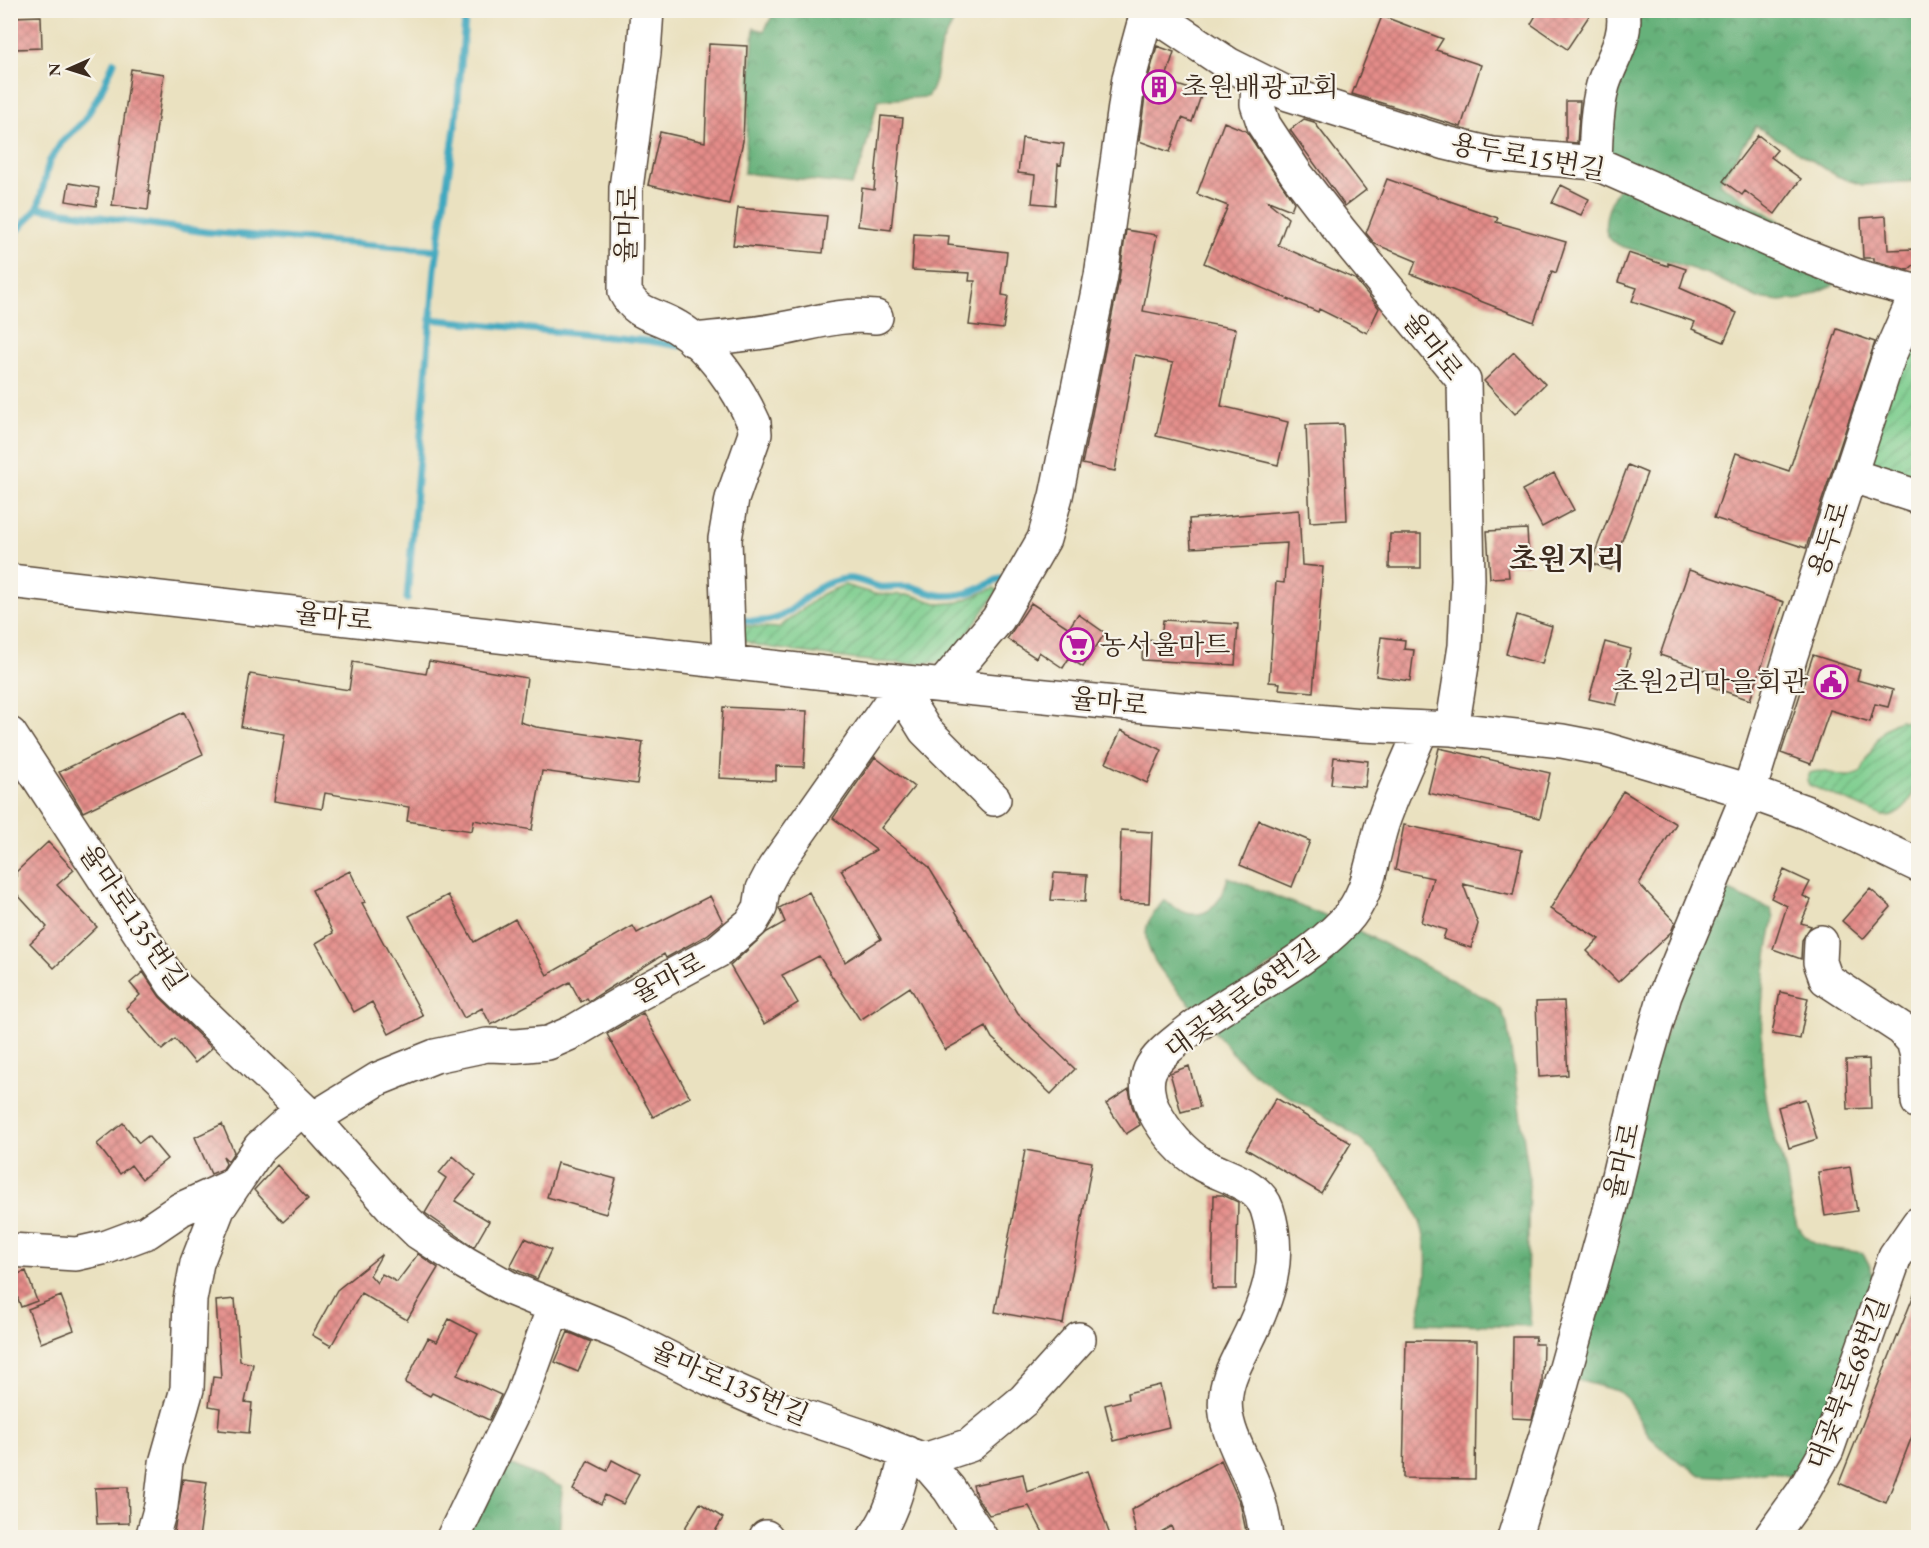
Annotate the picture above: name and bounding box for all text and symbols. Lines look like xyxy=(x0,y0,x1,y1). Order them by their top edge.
north arrow xyxy=(39,39,99,99)
text: N xyxy=(44,63,65,77)
building icon: 초원배광교회 xyxy=(1141,69,1177,105)
place label: 초원배광교회 xyxy=(1182,69,1339,104)
street label: 용두로15번길 xyxy=(1448,126,1608,187)
street label: 율마로 xyxy=(608,184,645,264)
street label: 율마로 xyxy=(1396,304,1471,387)
street label: 용두로 xyxy=(1800,496,1857,581)
district label: 초원지리 xyxy=(1509,539,1625,578)
street label: 율마로 xyxy=(293,595,375,638)
supermarket icon: 농서울마트 xyxy=(1059,627,1095,663)
place label: 농서울마트 xyxy=(1100,627,1230,662)
place label: 초원2리마을회관 xyxy=(1612,664,1809,699)
public building icon: 초원2리마을회관 xyxy=(1813,664,1849,700)
street label: 율마로 xyxy=(1068,680,1150,723)
street label: 율마로135번길 xyxy=(72,837,195,997)
street label: 대곶북로68번길 xyxy=(1158,931,1326,1066)
street label: 율마로 xyxy=(625,944,711,1011)
street label: 율마로 xyxy=(1596,1119,1647,1203)
street label: 대곶북로68번길 xyxy=(1799,1291,1897,1474)
street label: 율마로135번길 xyxy=(646,1332,815,1433)

